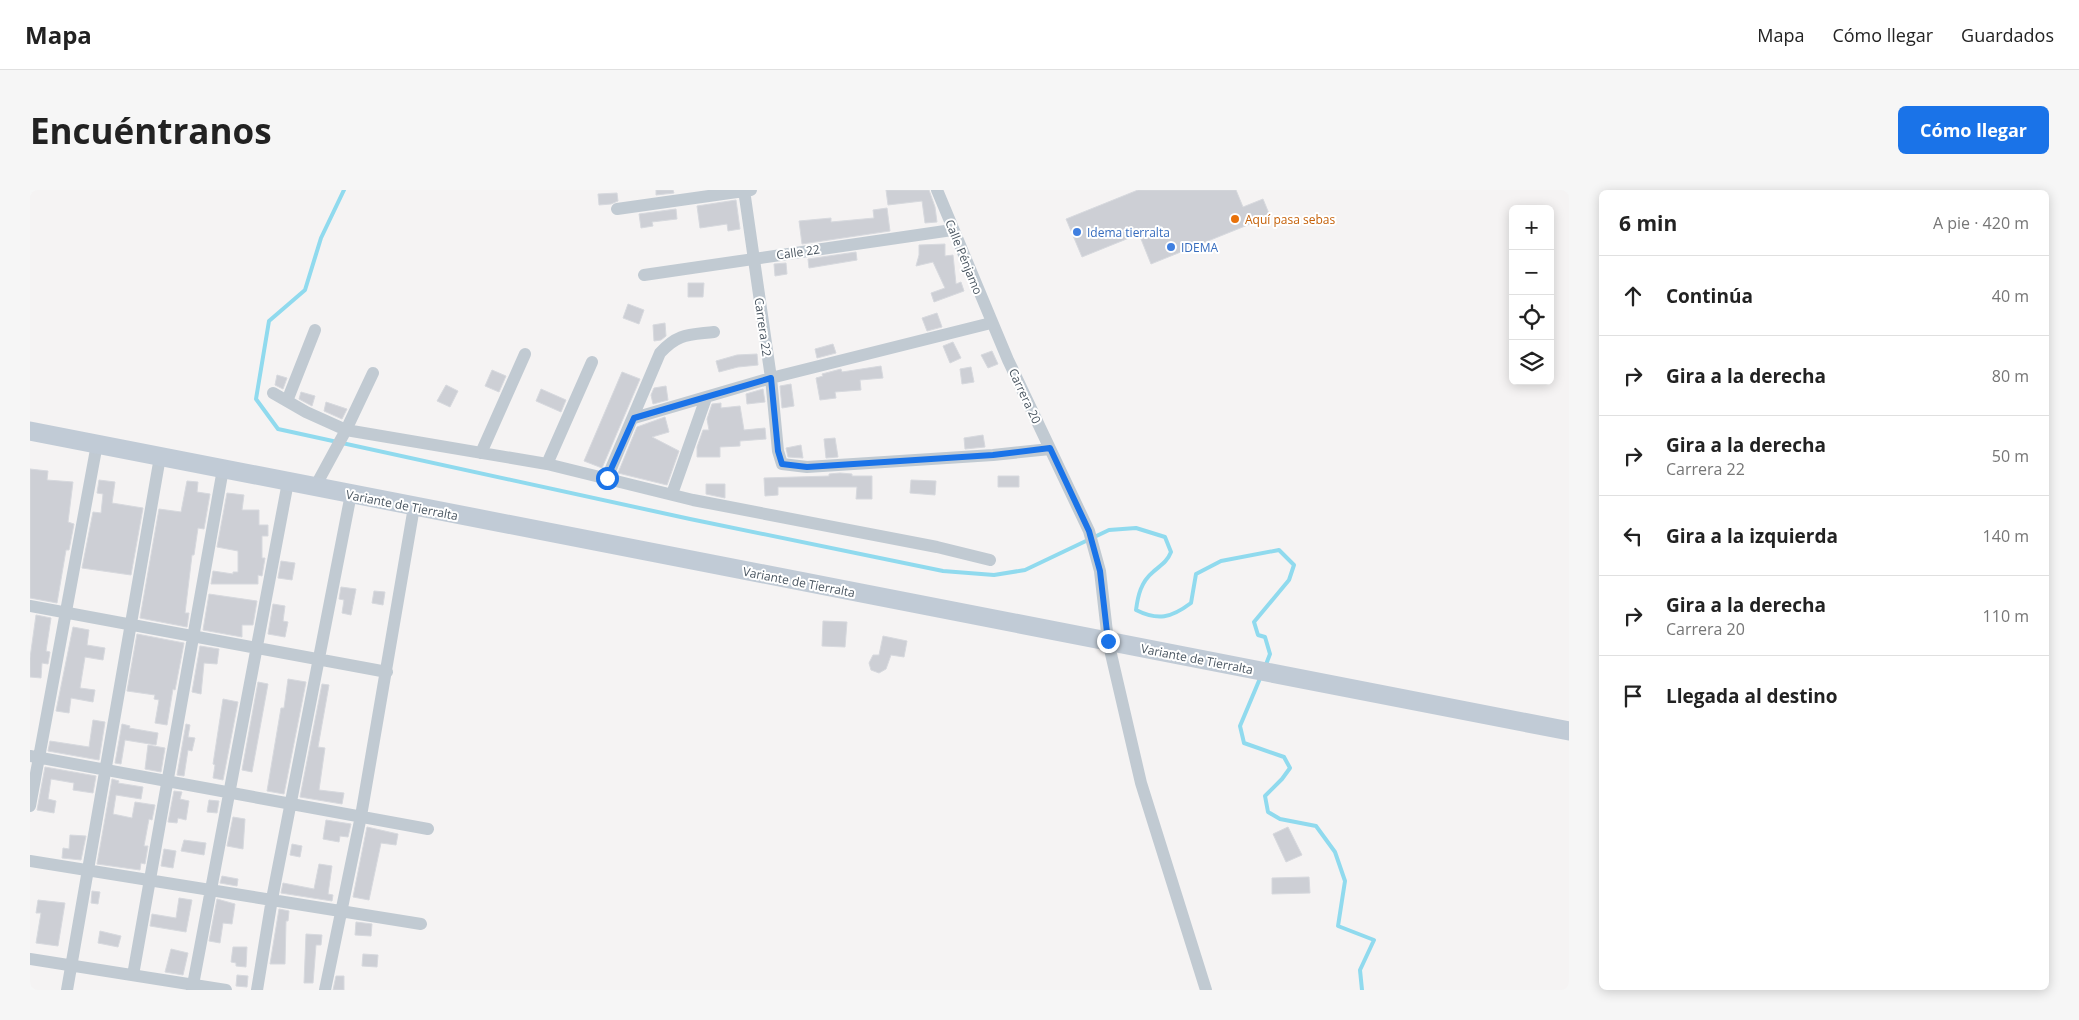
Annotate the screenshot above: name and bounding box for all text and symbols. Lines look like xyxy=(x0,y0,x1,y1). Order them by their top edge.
text: Mapa xyxy=(25,18,92,51)
text: Mapa xyxy=(1757,23,1804,47)
text: Cómo llegar xyxy=(1832,23,1933,47)
text: Guardados xyxy=(1961,23,2054,47)
button: Cómo llegar xyxy=(1898,106,2049,154)
text: Encuéntranos xyxy=(30,107,272,154)
map controls xyxy=(1509,205,1554,385)
button: + xyxy=(1509,205,1554,250)
text: 6 min xyxy=(1619,209,1677,237)
place label: Aquí pasa sebas xyxy=(1245,211,1335,228)
text: A pie · 420 m xyxy=(1933,212,2029,234)
marker: Aquí pasa sebas xyxy=(1229,213,1241,225)
street label: Calle Pénjamo xyxy=(941,217,987,297)
place label: Idema tierralta xyxy=(1087,224,1170,241)
marker: Idema tierralta xyxy=(1071,226,1083,238)
place label: IDEMA xyxy=(1181,239,1219,256)
street label: Calle 22 xyxy=(775,241,821,263)
marker: IDEMA xyxy=(1165,241,1177,253)
button: − xyxy=(1509,250,1554,295)
icon: ahead xyxy=(1619,282,1647,310)
text: Continúa xyxy=(1666,283,1753,309)
text: 40 m xyxy=(1992,285,2029,307)
button: locate xyxy=(1509,295,1554,340)
street label: Carrera 22 xyxy=(750,297,776,358)
button: layers xyxy=(1509,340,1554,385)
icon: right xyxy=(1619,362,1647,390)
text: Gira a la derecha xyxy=(1666,363,1826,389)
text: 80 m xyxy=(1992,365,2029,387)
street label: Carrera 20 xyxy=(1005,366,1045,427)
text: Gira a la derecha xyxy=(1666,432,1826,458)
icon: right xyxy=(1619,442,1647,470)
text: 50 m xyxy=(1992,445,2029,467)
text: Carrera 22 xyxy=(1666,458,1745,480)
route start xyxy=(596,467,619,490)
street label: Variante de Tierralta xyxy=(344,486,460,524)
icon: left xyxy=(1619,522,1647,550)
text: Gira a la izquierda xyxy=(1666,523,1838,549)
text: 140 m xyxy=(1983,525,2029,547)
street label: Variante de Tierralta xyxy=(741,563,857,601)
text: Gira a la derecha xyxy=(1666,592,1826,618)
icon: right xyxy=(1619,602,1647,630)
text: 110 m xyxy=(1983,605,2029,627)
text: Carrera 20 xyxy=(1666,618,1745,640)
route end xyxy=(1097,630,1120,653)
street label: Variante de Tierralta xyxy=(1139,640,1255,678)
icon: arrive xyxy=(1619,682,1647,710)
text: Llegada al destino xyxy=(1666,683,1838,709)

